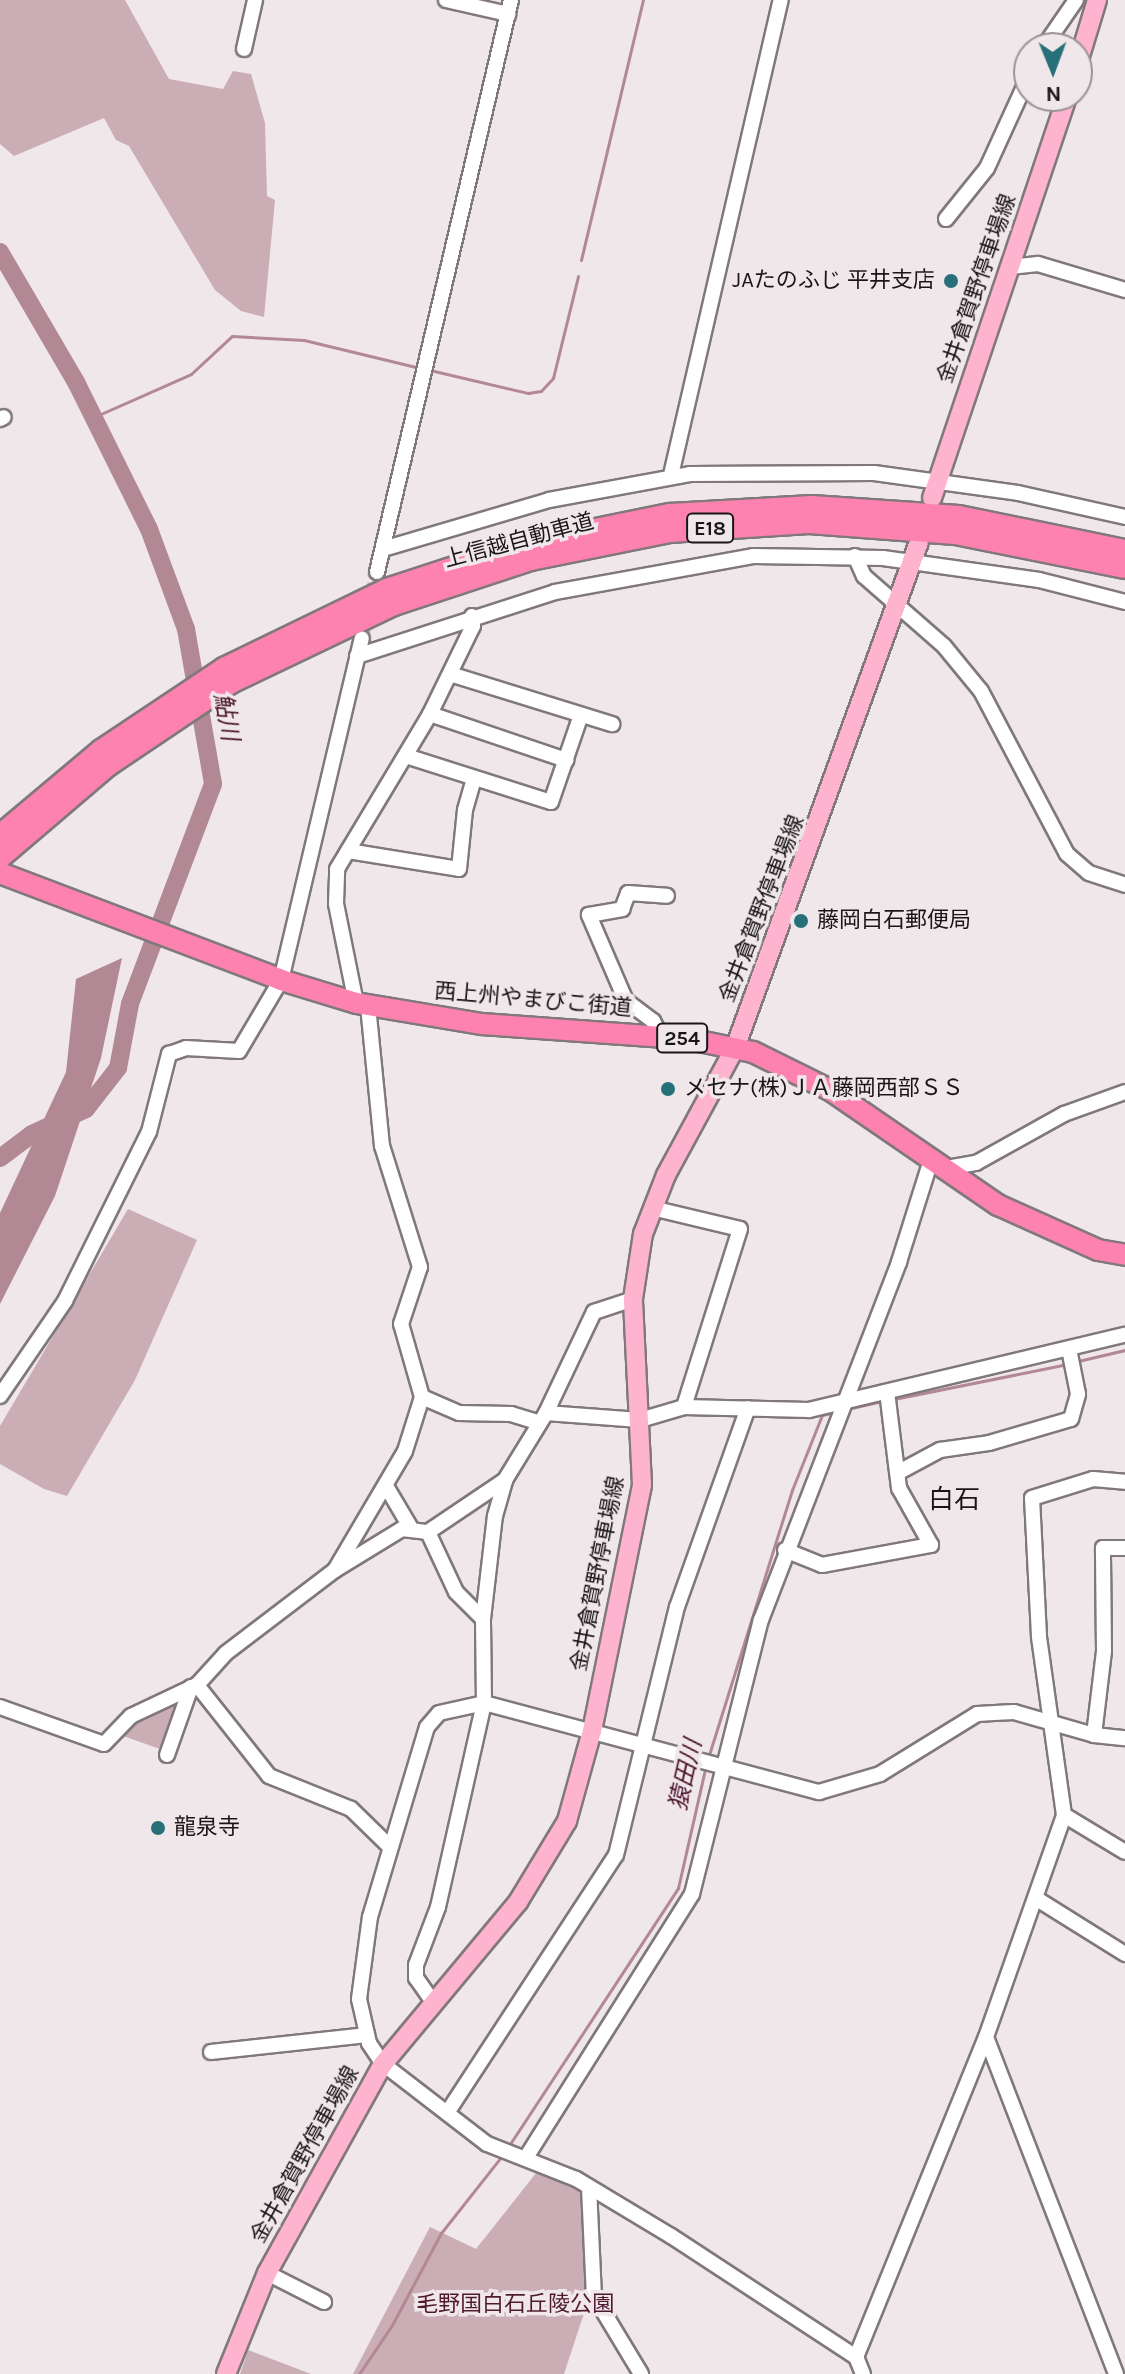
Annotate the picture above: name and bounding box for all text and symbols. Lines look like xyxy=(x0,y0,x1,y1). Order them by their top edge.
north arrow xyxy=(1013,32,1093,112)
text: N xyxy=(1045,81,1062,107)
street label: 金井倉賀野停車場線 xyxy=(932,191,1022,387)
place label: JAたのふじ 平井支店 xyxy=(732,268,935,294)
marker: JAたのふじ 平井支店 xyxy=(942,272,960,290)
street label: 上信越自動車道 xyxy=(441,508,597,574)
road number: E18 xyxy=(686,512,734,544)
water label: 鮎川 xyxy=(208,691,244,743)
street label: 金井倉賀野停車場線 xyxy=(714,812,810,1006)
place label: 藤岡白石郵便局 xyxy=(817,908,971,934)
marker: 藤岡白石郵便局 xyxy=(792,912,810,930)
street label: 西上州やまびこ街道 xyxy=(433,978,633,1022)
road number: 254 xyxy=(656,1022,708,1054)
place label: メセナ(株)ＪＡ藤岡西部ＳＳ xyxy=(684,1076,964,1102)
marker: メセナ(株)ＪＡ藤岡西部ＳＳ xyxy=(659,1080,677,1098)
street label: 金井倉賀野停車場線 xyxy=(566,1474,630,1674)
district label: 白石 xyxy=(928,1484,980,1516)
water label: 猿田川 xyxy=(664,1737,708,1813)
place label: 龍泉寺 xyxy=(174,1815,240,1841)
marker: 龍泉寺 xyxy=(149,1819,167,1837)
street label: 金井倉賀野停車場線 xyxy=(245,2062,365,2248)
park label: 毛野国白石丘陵公園 xyxy=(416,2292,614,2318)

